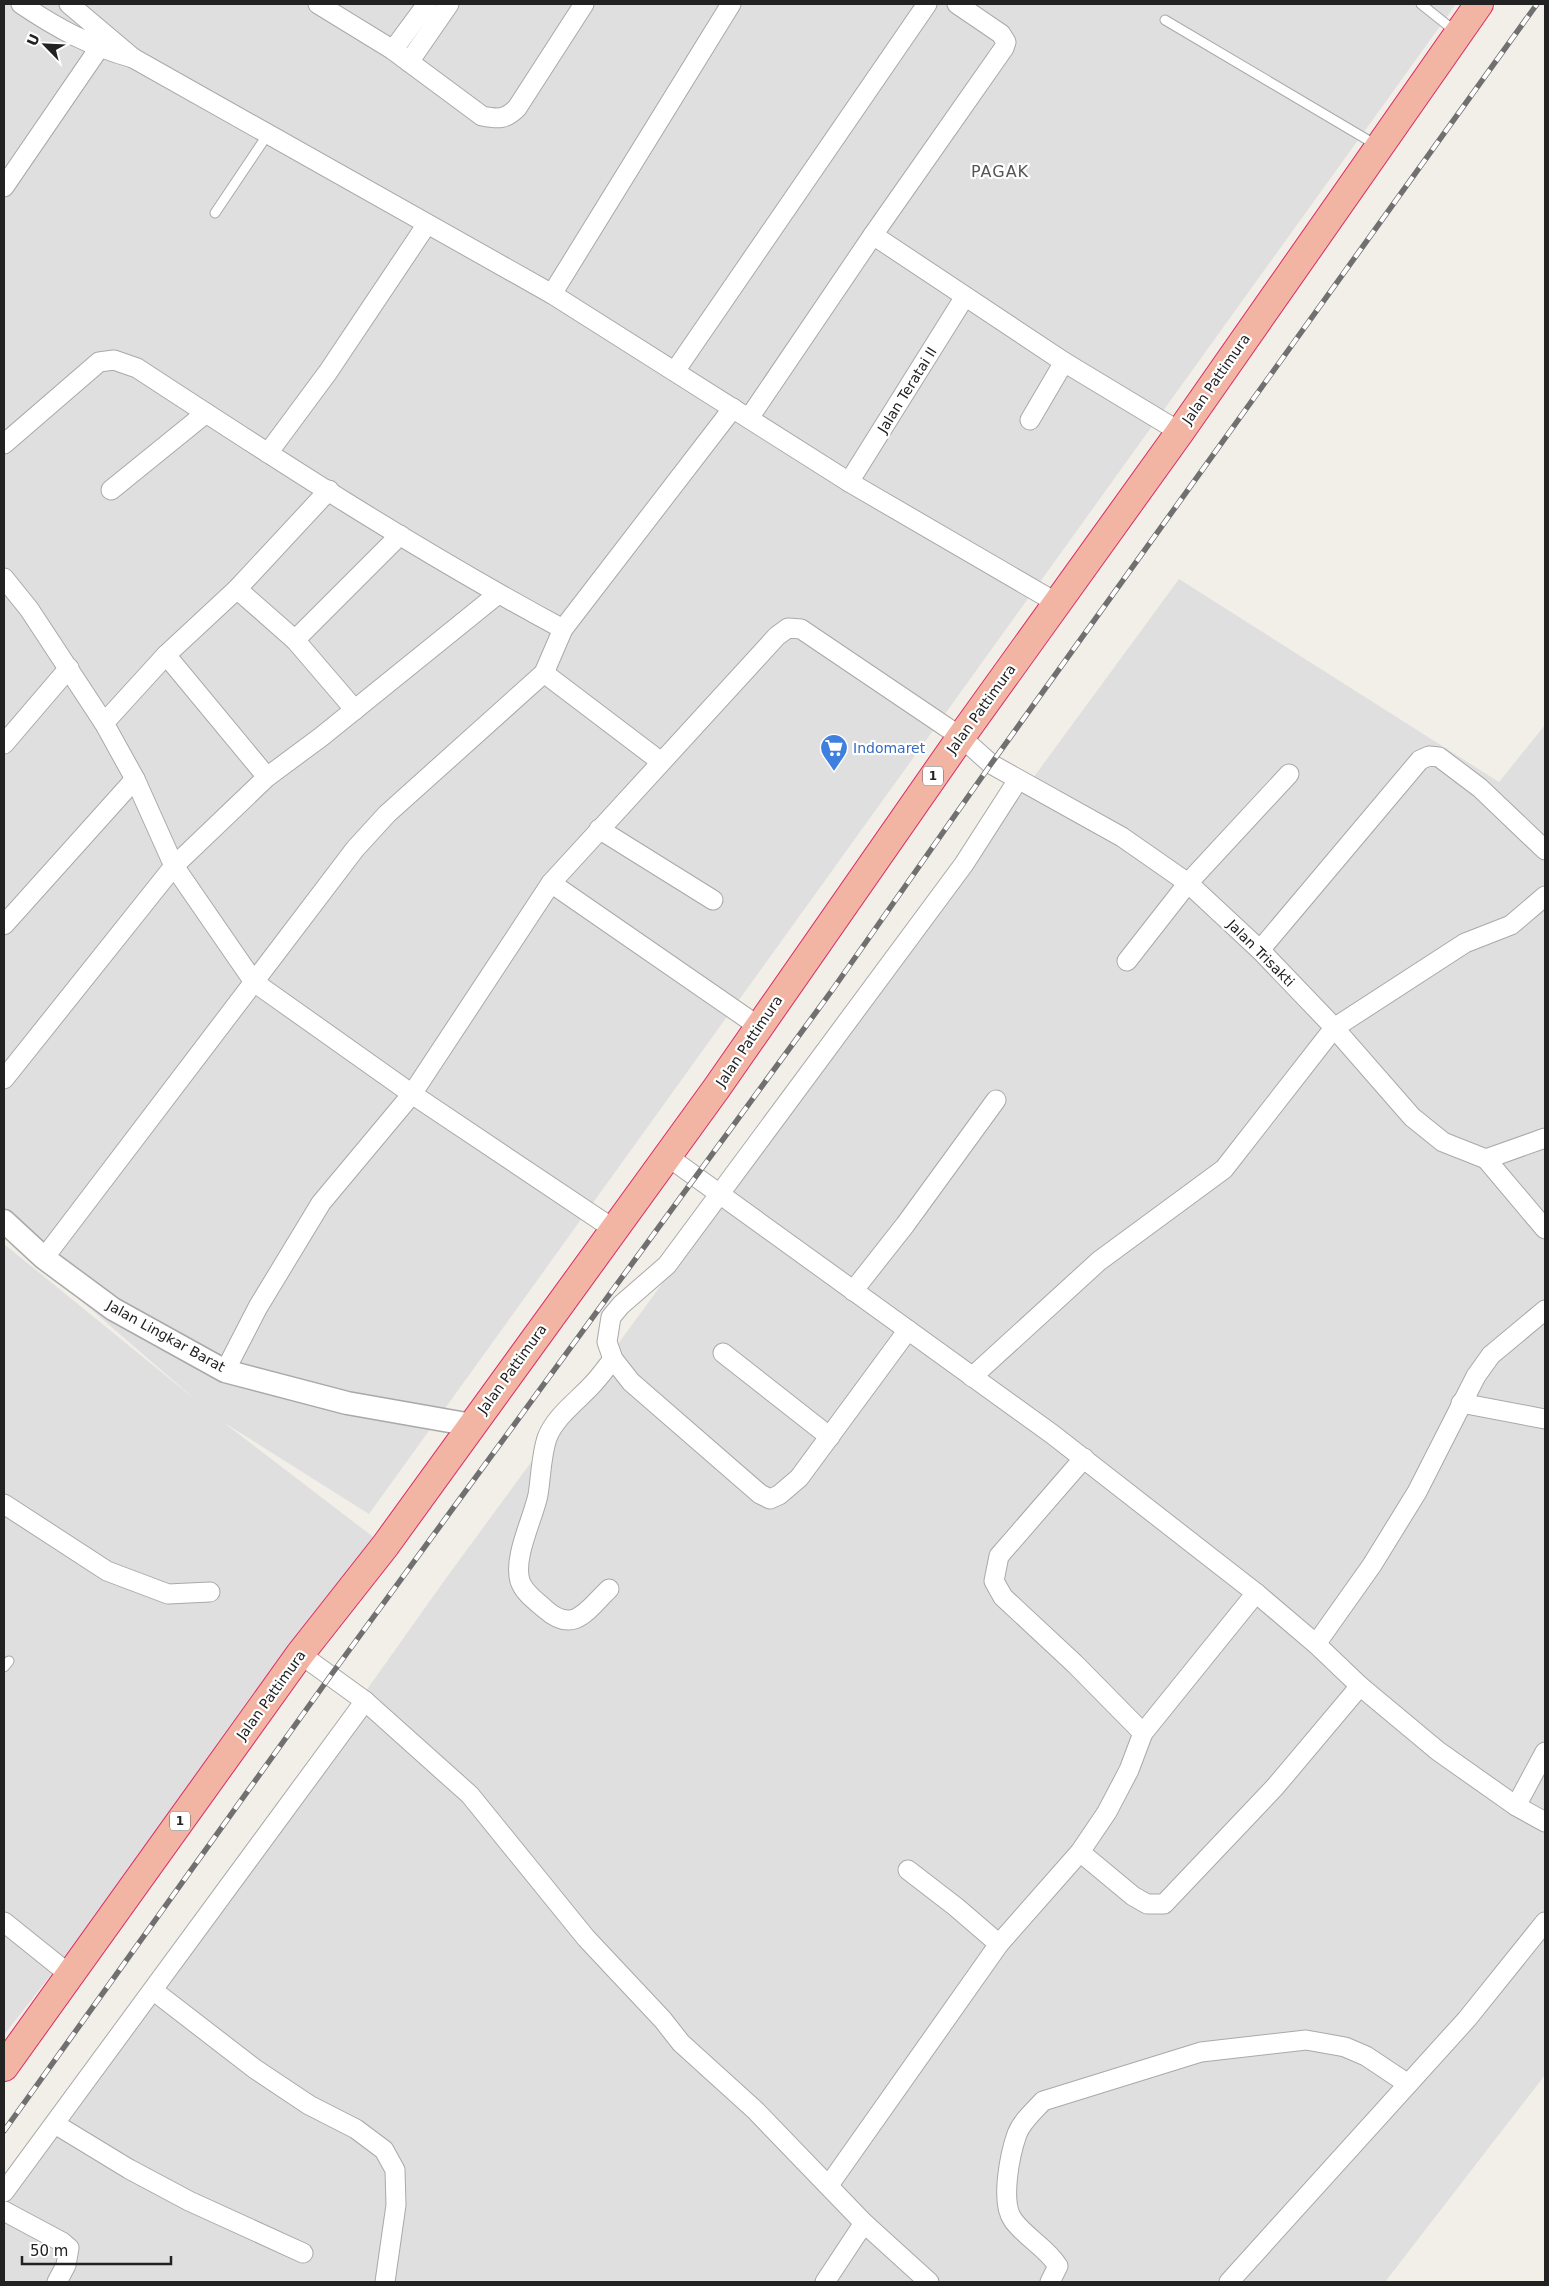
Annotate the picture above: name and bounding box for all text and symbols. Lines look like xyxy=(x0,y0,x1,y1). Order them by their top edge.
north arrow xyxy=(20,20,70,70)
text: U xyxy=(24,31,43,48)
district label: PAGAK xyxy=(971,162,1029,181)
street label: Jalan Pattimura xyxy=(1178,331,1253,428)
street label: Jalan Teratai II xyxy=(874,344,940,437)
street label: Jalan Pattimura xyxy=(943,661,1019,758)
supermarket icon: Indomaret xyxy=(819,733,849,772)
place label: Indomaret xyxy=(853,740,926,756)
road number: 1 xyxy=(923,766,943,786)
street label: Jalan Trisakti xyxy=(1224,916,1298,990)
street label: Jalan Pattimura xyxy=(712,992,785,1090)
street label: Jalan Lingkar Barat xyxy=(103,1296,228,1375)
street label: Jalan Pattimura xyxy=(474,1321,550,1418)
street label: Jalan Pattimura xyxy=(233,1647,309,1744)
road number: 1 xyxy=(170,1812,190,1830)
scale bar xyxy=(22,2234,171,2266)
text: 50 m xyxy=(30,2242,68,2260)

